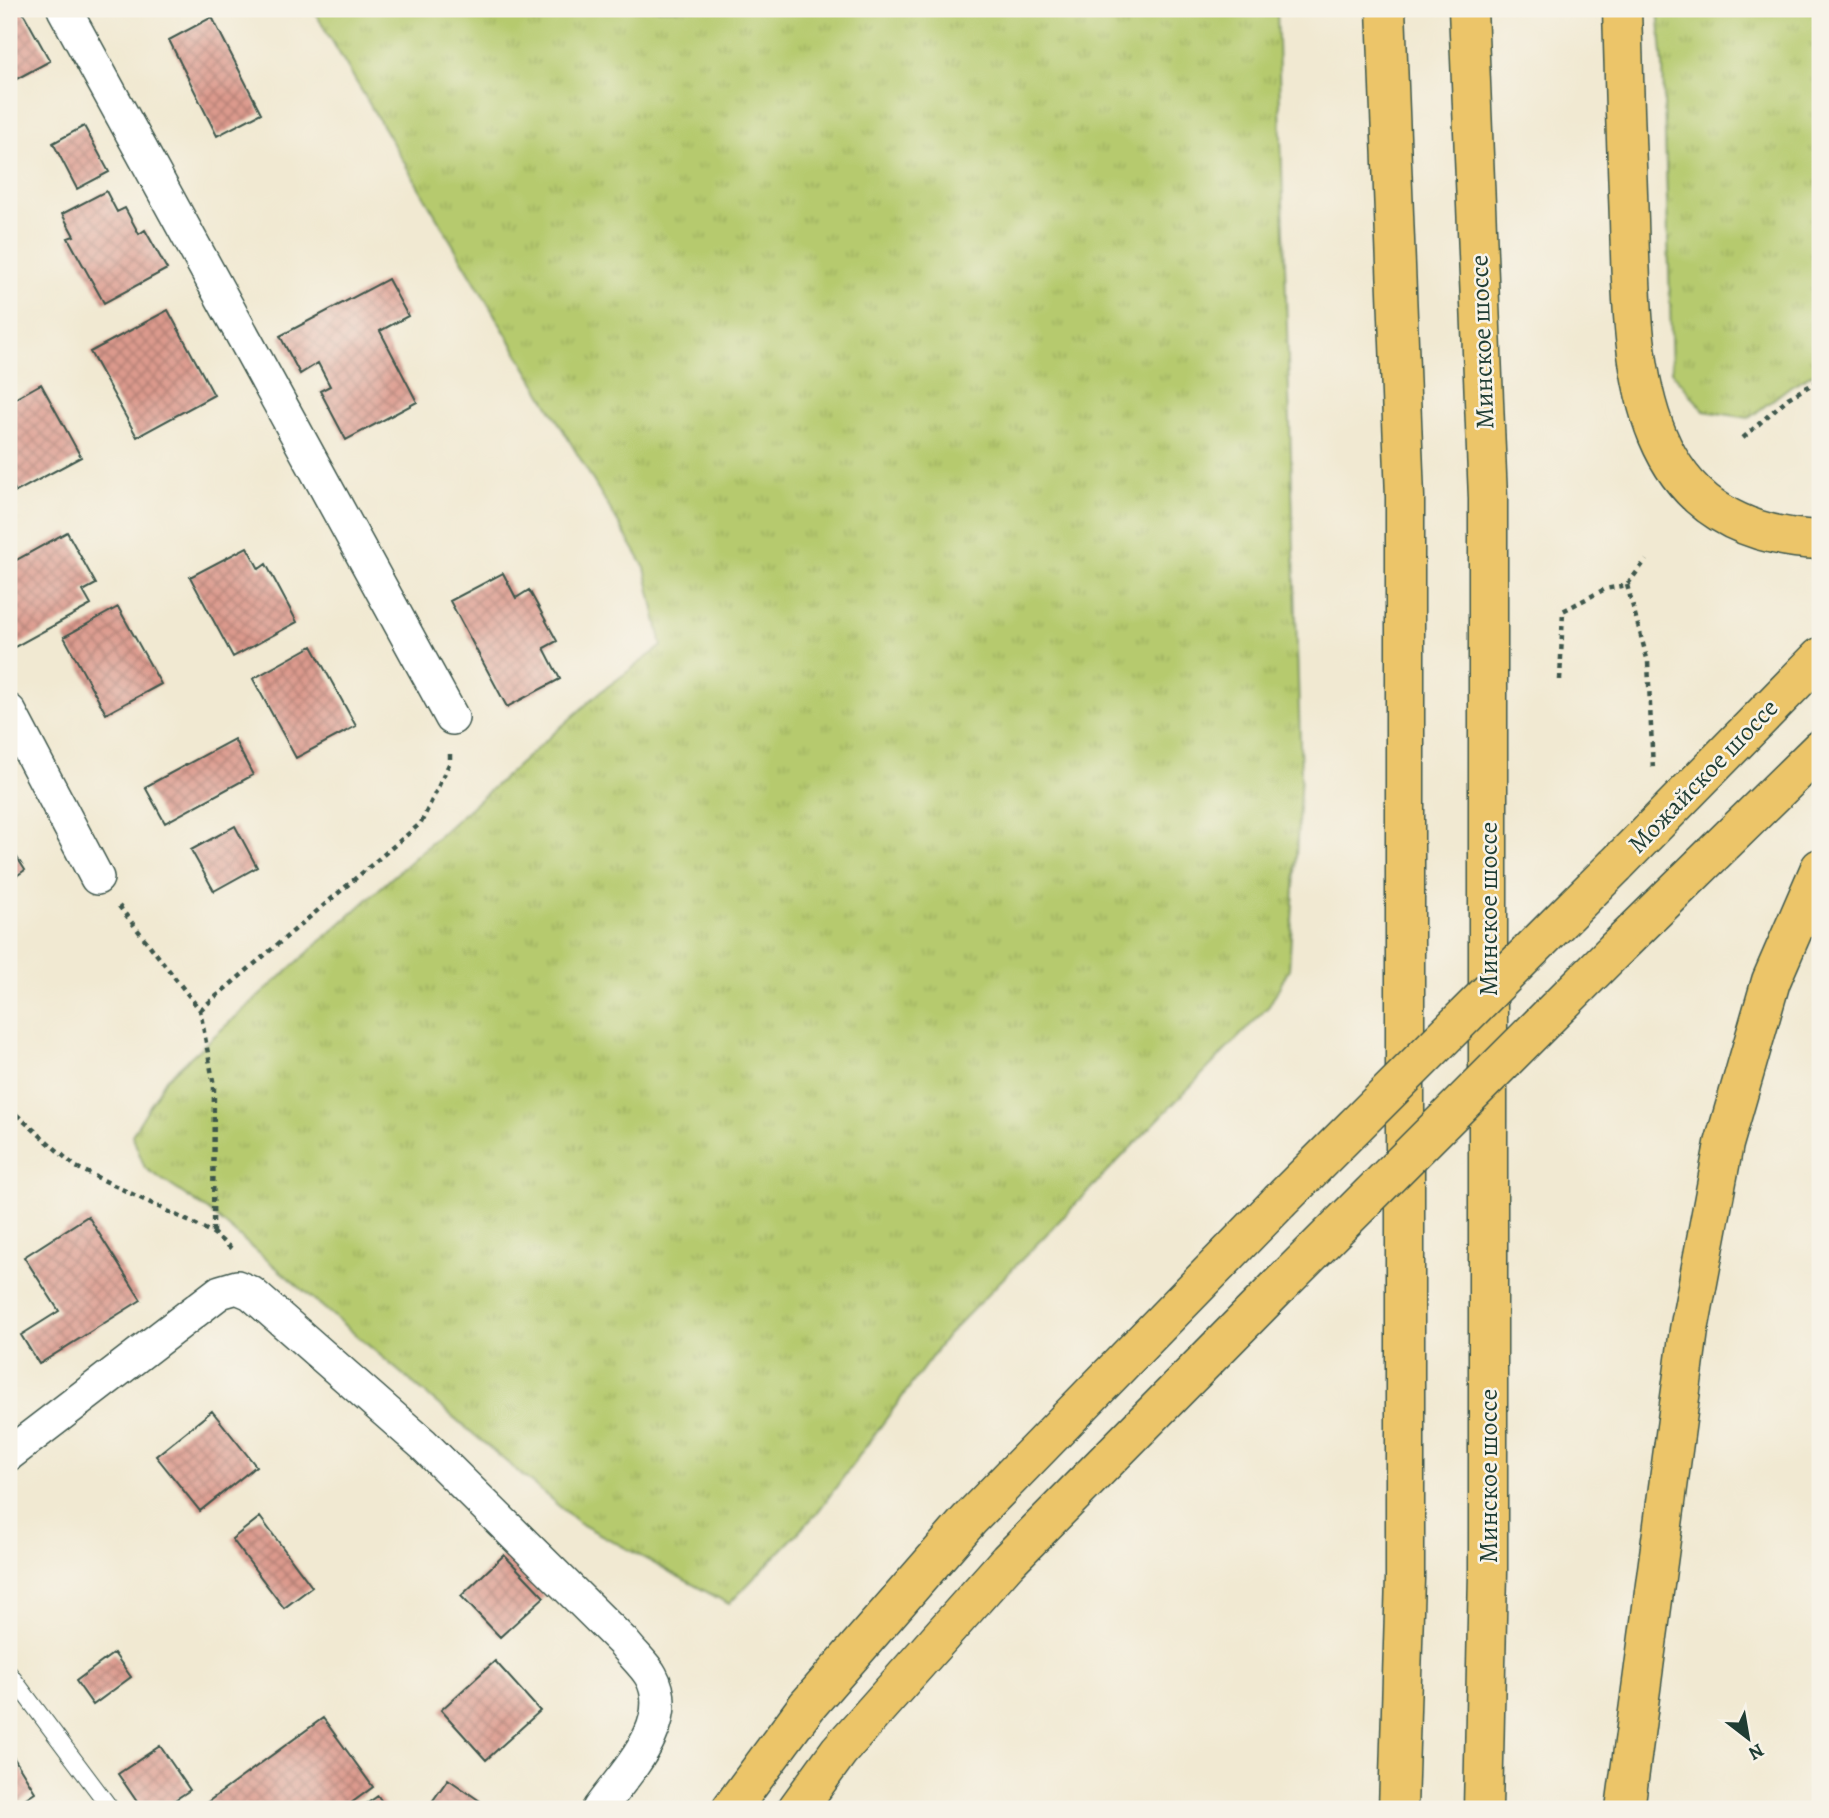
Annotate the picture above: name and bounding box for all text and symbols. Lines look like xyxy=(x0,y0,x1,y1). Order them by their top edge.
street label: Минское шоссе xyxy=(1461,254,1503,430)
street label: Можайское шоссе xyxy=(1620,691,1786,861)
street label: Минское шоссе xyxy=(1471,822,1506,996)
street label: Минское шоссе xyxy=(1471,1389,1506,1563)
north arrow xyxy=(1714,1702,1784,1772)
text: N xyxy=(1743,1737,1769,1767)

